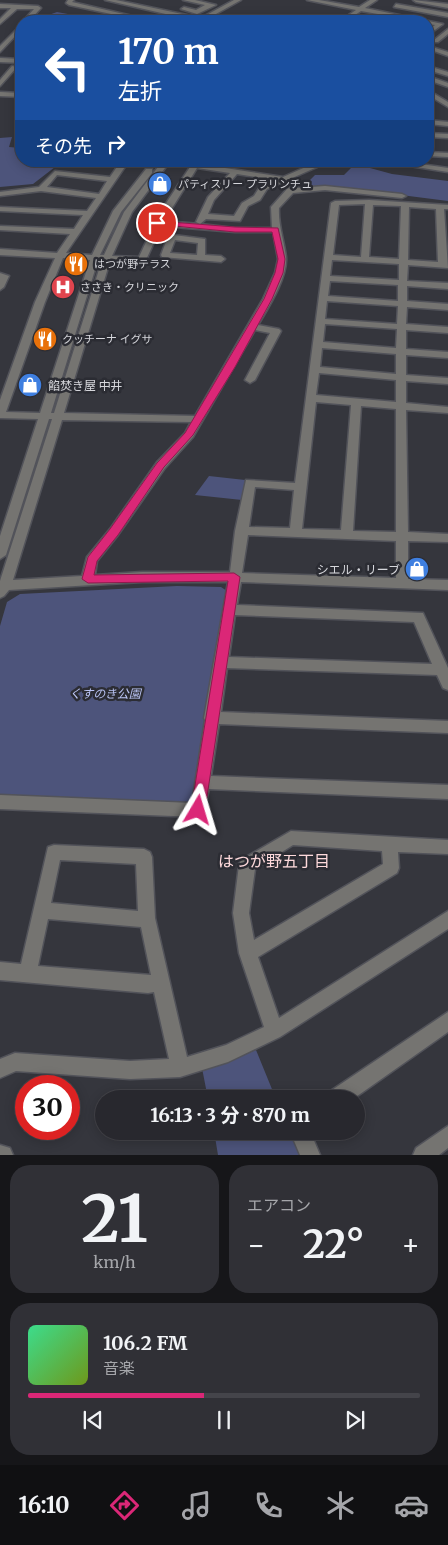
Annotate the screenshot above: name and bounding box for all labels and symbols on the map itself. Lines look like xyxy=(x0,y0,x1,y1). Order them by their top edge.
shop icon: パティスリー プラリンチュ xyxy=(147,171,173,197)
place label: パティスリー プラリンチュ xyxy=(178,177,312,191)
pin xyxy=(136,202,178,244)
restaurant icon: はつが野テラス xyxy=(63,251,89,277)
place label: はつが野テラス xyxy=(94,257,171,271)
hospital icon: ささき・クリニック xyxy=(50,274,76,300)
place label: ささき・クリニック xyxy=(80,280,179,294)
restaurant icon: クッチーナ イグサ xyxy=(32,326,58,352)
place label: クッチーナ イグサ xyxy=(62,332,152,346)
shop icon: 餡焚き屋 中井 xyxy=(17,372,43,398)
place label: 餡焚き屋 中井 xyxy=(48,378,123,393)
shop icon: シエル・リーブ xyxy=(404,556,430,582)
place label: シエル・リーブ xyxy=(317,562,400,577)
park label: くすのき公園 xyxy=(69,686,143,701)
position arrow xyxy=(171,783,223,835)
district label: はつが野五丁目 xyxy=(218,851,330,871)
speed limit sign: 30 xyxy=(15,1075,80,1140)

